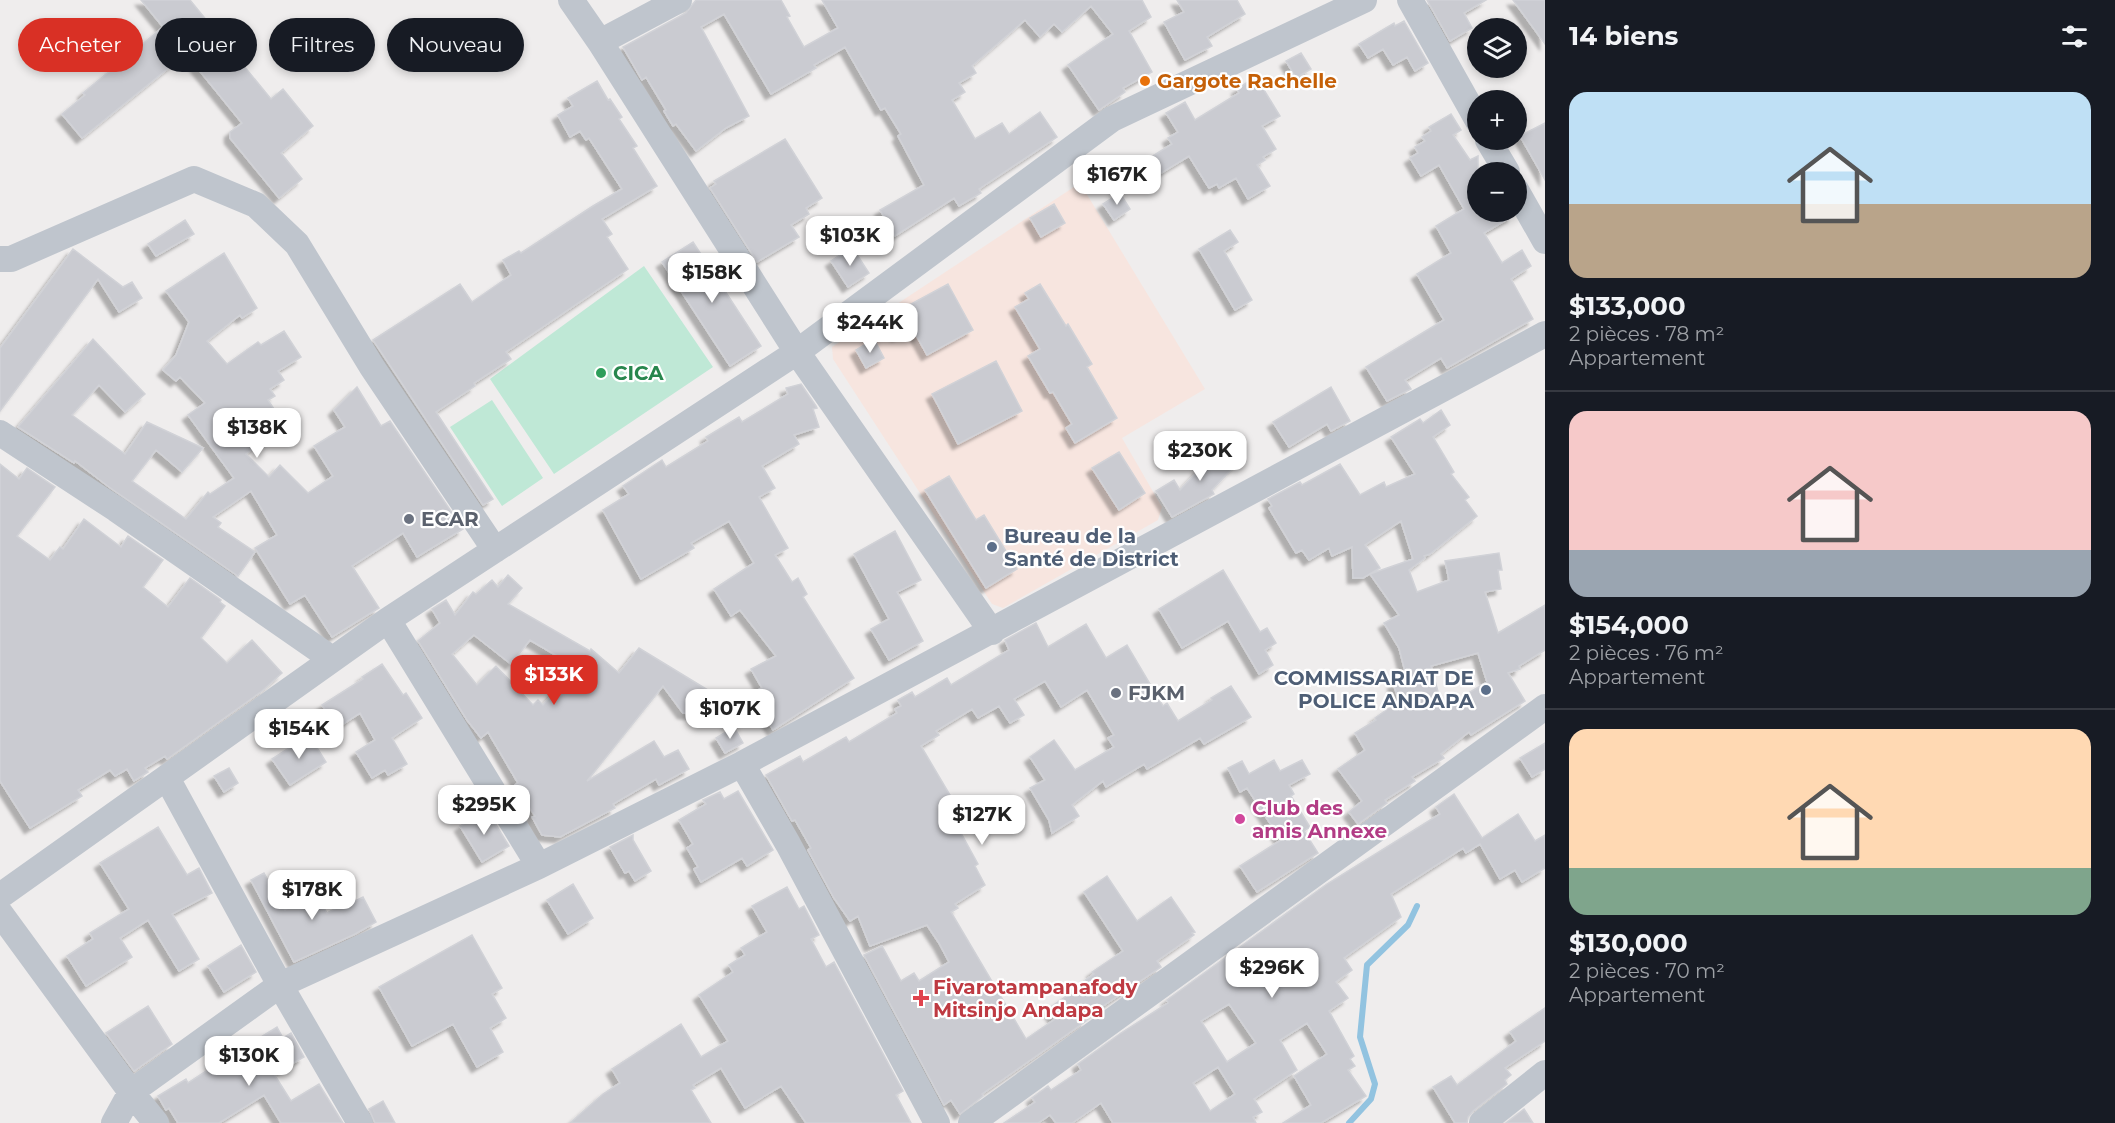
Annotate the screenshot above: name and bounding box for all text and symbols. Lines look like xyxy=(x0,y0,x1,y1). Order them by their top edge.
chip: Acheter xyxy=(18,18,143,72)
chip: Louer xyxy=(155,18,257,72)
chip: Filtres xyxy=(269,18,375,72)
chip: Nouveau xyxy=(387,18,524,72)
map controls xyxy=(1467,18,1527,222)
button: layers xyxy=(1467,18,1527,78)
text: 14 biens xyxy=(1569,20,1678,52)
icon: filters xyxy=(2058,20,2091,53)
place label: Gargote Rachelle xyxy=(1157,69,1337,93)
marker: Gargote Rachelle xyxy=(1138,74,1152,88)
button: + xyxy=(1467,90,1527,150)
icon: home xyxy=(1776,131,1884,239)
pin: $167K xyxy=(1075,155,1159,206)
text: $167K xyxy=(1087,162,1147,186)
button: − xyxy=(1467,162,1527,222)
pin: $103K xyxy=(808,216,892,267)
text: $103K xyxy=(820,223,880,247)
pin: $158K xyxy=(670,253,754,304)
text: $158K xyxy=(682,260,742,284)
text: $133,000 xyxy=(1569,290,1686,322)
pin: $244K xyxy=(828,303,912,354)
text: $244K xyxy=(837,310,903,334)
text: 2 pièces · 78 m² xyxy=(1569,322,1724,346)
text: Appartement xyxy=(1569,346,1705,370)
place label: CICA xyxy=(613,361,664,385)
marker: CICA xyxy=(594,366,608,380)
pin: $138K xyxy=(215,408,299,459)
text: $138K xyxy=(227,415,287,439)
pin: $230K xyxy=(1158,431,1242,482)
text: $230K xyxy=(1168,438,1232,462)
icon: home xyxy=(1776,450,1884,558)
place label: ECAR xyxy=(421,507,479,531)
marker: ECAR xyxy=(402,512,416,526)
place label: Bureau de la Santé de District xyxy=(1004,524,1179,571)
marker: Bureau de la Santé de District xyxy=(985,540,999,554)
text: $154,000 xyxy=(1569,609,1689,641)
text: 2 pièces · 76 m² xyxy=(1569,641,1724,665)
pin: $133K xyxy=(512,655,596,706)
text: $133K xyxy=(525,662,583,686)
text: Appartement xyxy=(1569,665,1705,689)
place label: COMMISSARIAT DE POLICE ANDAPA xyxy=(1274,666,1475,713)
place label: FJKM xyxy=(1128,681,1185,705)
marker: COMMISSARIAT DE POLICE ANDAPA xyxy=(1479,683,1493,697)
marker: FJKM xyxy=(1109,686,1123,700)
pin: $107K xyxy=(688,689,772,740)
text: $107K xyxy=(699,696,761,720)
pin: $154K xyxy=(257,709,341,760)
text: $154K xyxy=(269,716,329,740)
icon: home xyxy=(1776,768,1884,876)
pin: $295K xyxy=(442,785,526,836)
text: $295K xyxy=(452,792,516,816)
pin: $127K xyxy=(940,795,1024,846)
place label: Club des amis Annexe xyxy=(1252,796,1387,843)
text: $127K xyxy=(952,802,1012,826)
marker: Club des amis Annexe xyxy=(1233,812,1247,826)
pin: $178K xyxy=(270,870,354,921)
text: $178K xyxy=(282,877,342,901)
text: $130,000 xyxy=(1569,927,1688,959)
pin: $296K xyxy=(1230,948,1314,999)
text: $296K xyxy=(1240,955,1304,979)
text: 2 pièces · 70 m² xyxy=(1569,959,1725,983)
place label: Fivarotampanafody Mitsinjo Andapa xyxy=(933,975,1139,1022)
text: Appartement xyxy=(1569,983,1705,1007)
marker: Fivarotampanafody Mitsinjo Andapa xyxy=(914,991,928,1005)
pin: $130K xyxy=(207,1036,291,1087)
text: $130K xyxy=(219,1043,279,1067)

